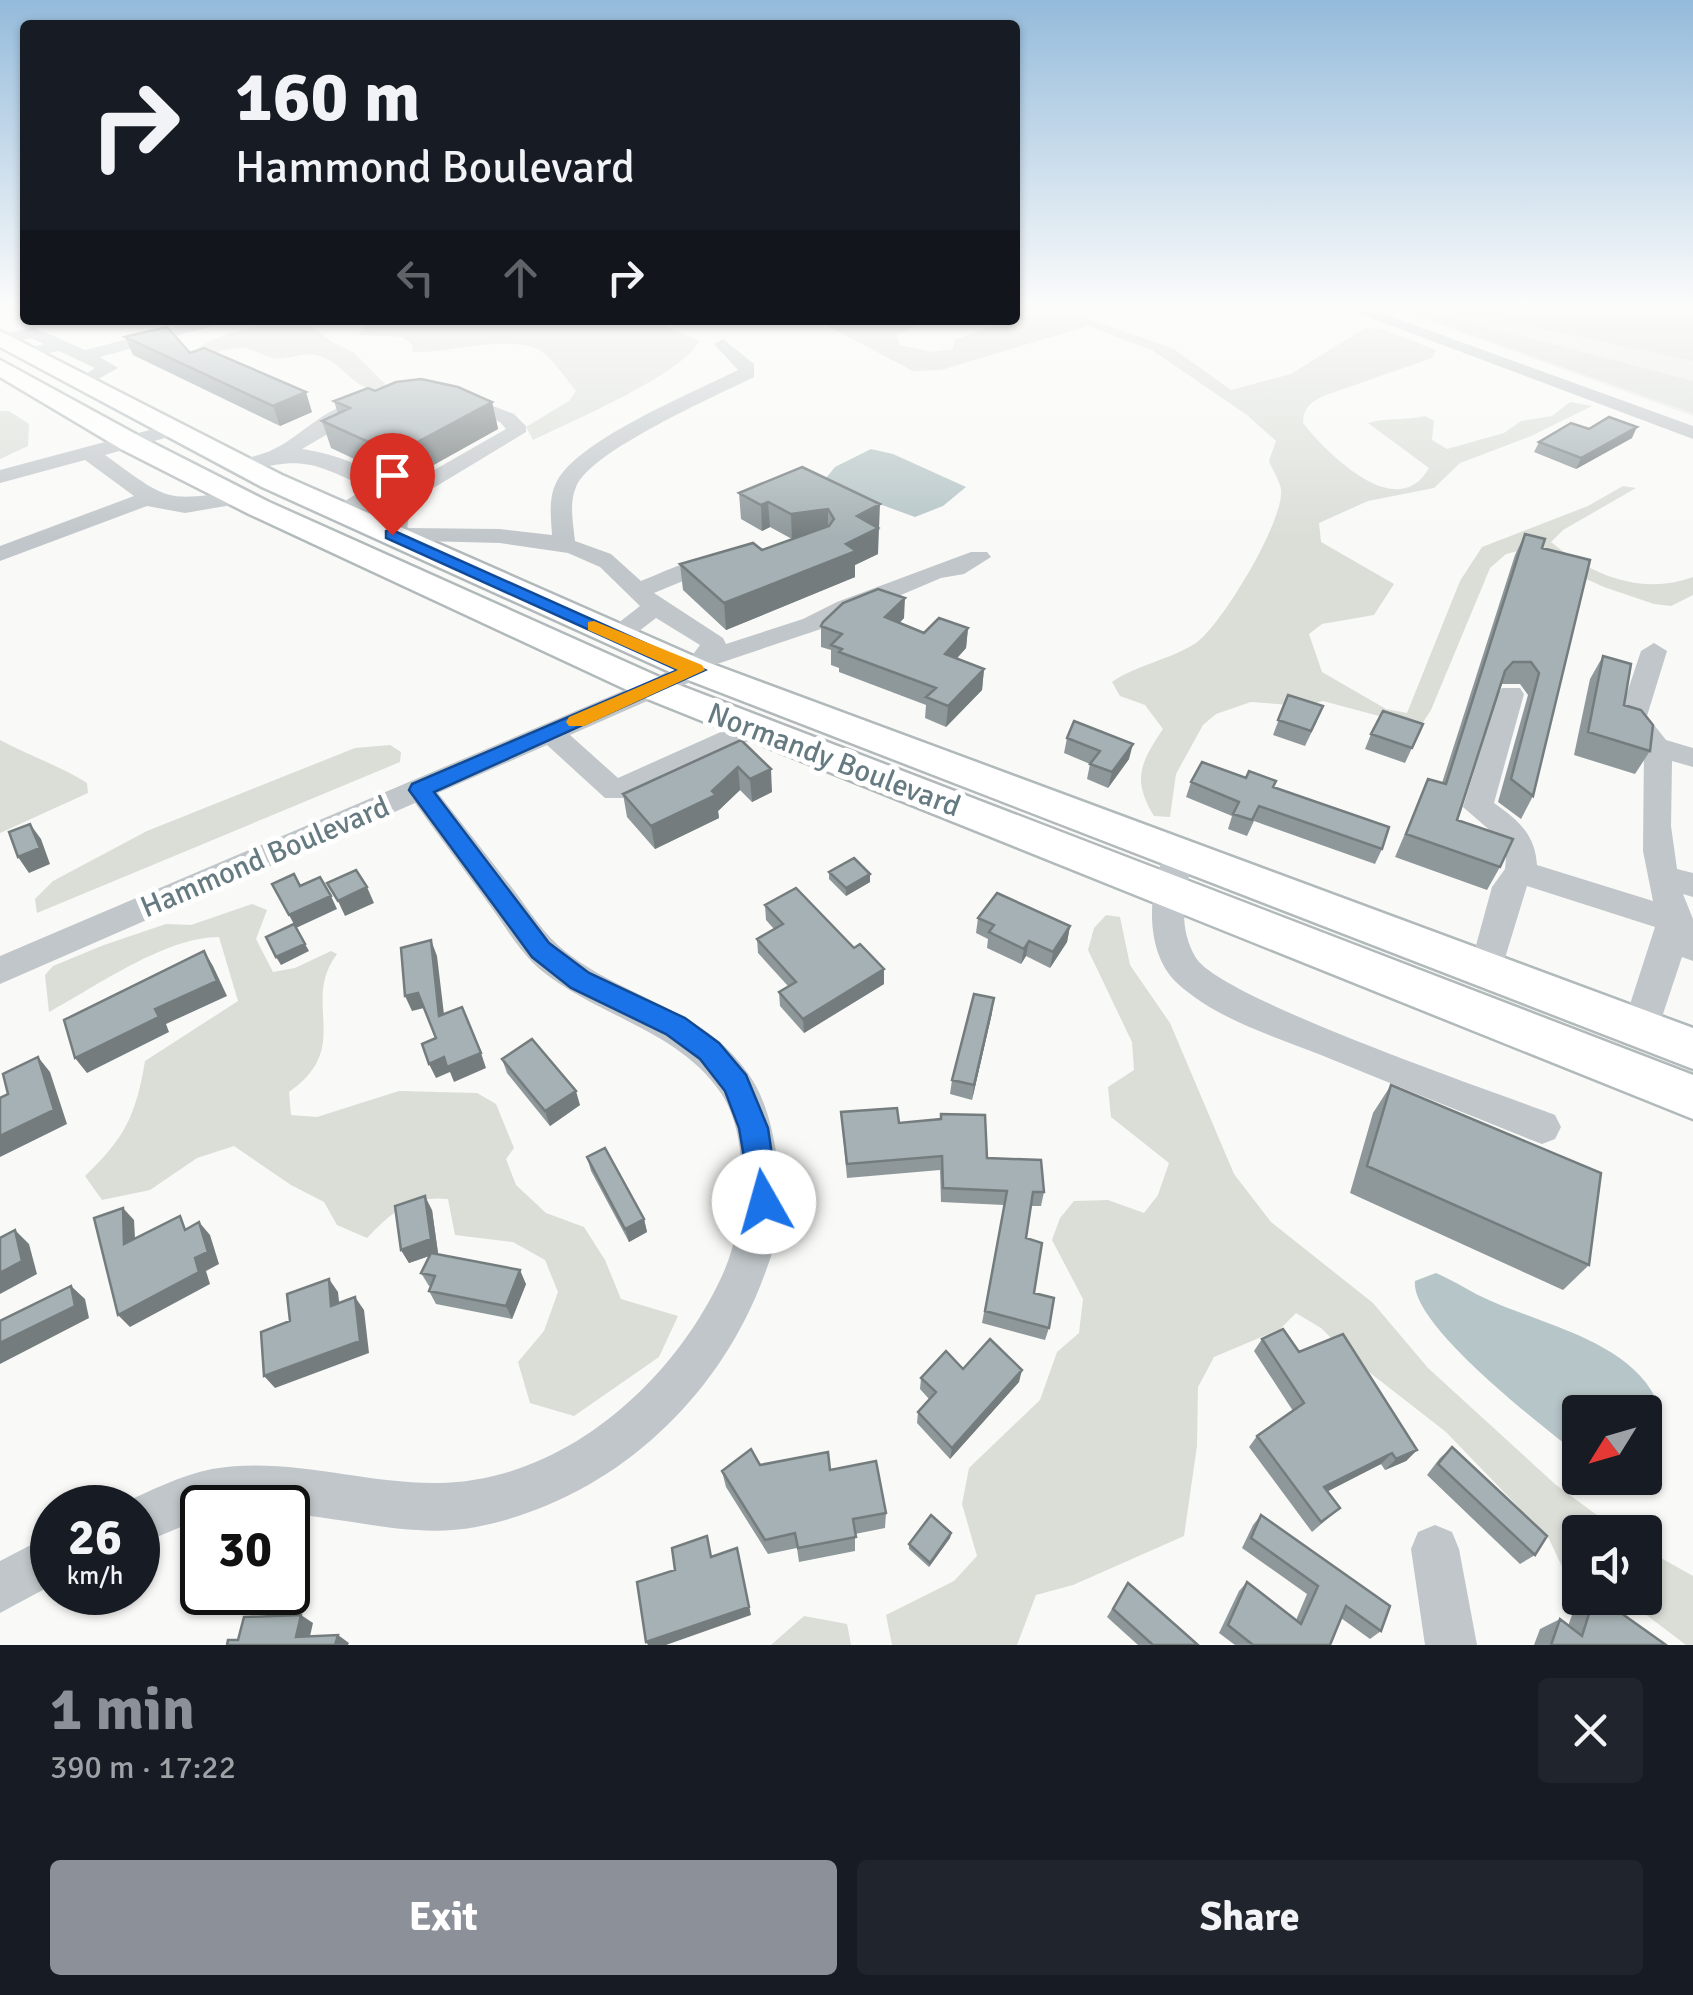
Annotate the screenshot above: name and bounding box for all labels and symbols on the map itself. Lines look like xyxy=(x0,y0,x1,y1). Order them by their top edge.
pin xyxy=(350,433,435,536)
street label: Normandy Boulevard xyxy=(702,695,966,825)
street label: Hammond Boulevard xyxy=(135,788,395,926)
position arrow xyxy=(712,1150,816,1254)
north arrow xyxy=(1562,1395,1662,1495)
speed limit sign: 30 xyxy=(180,1485,310,1615)

